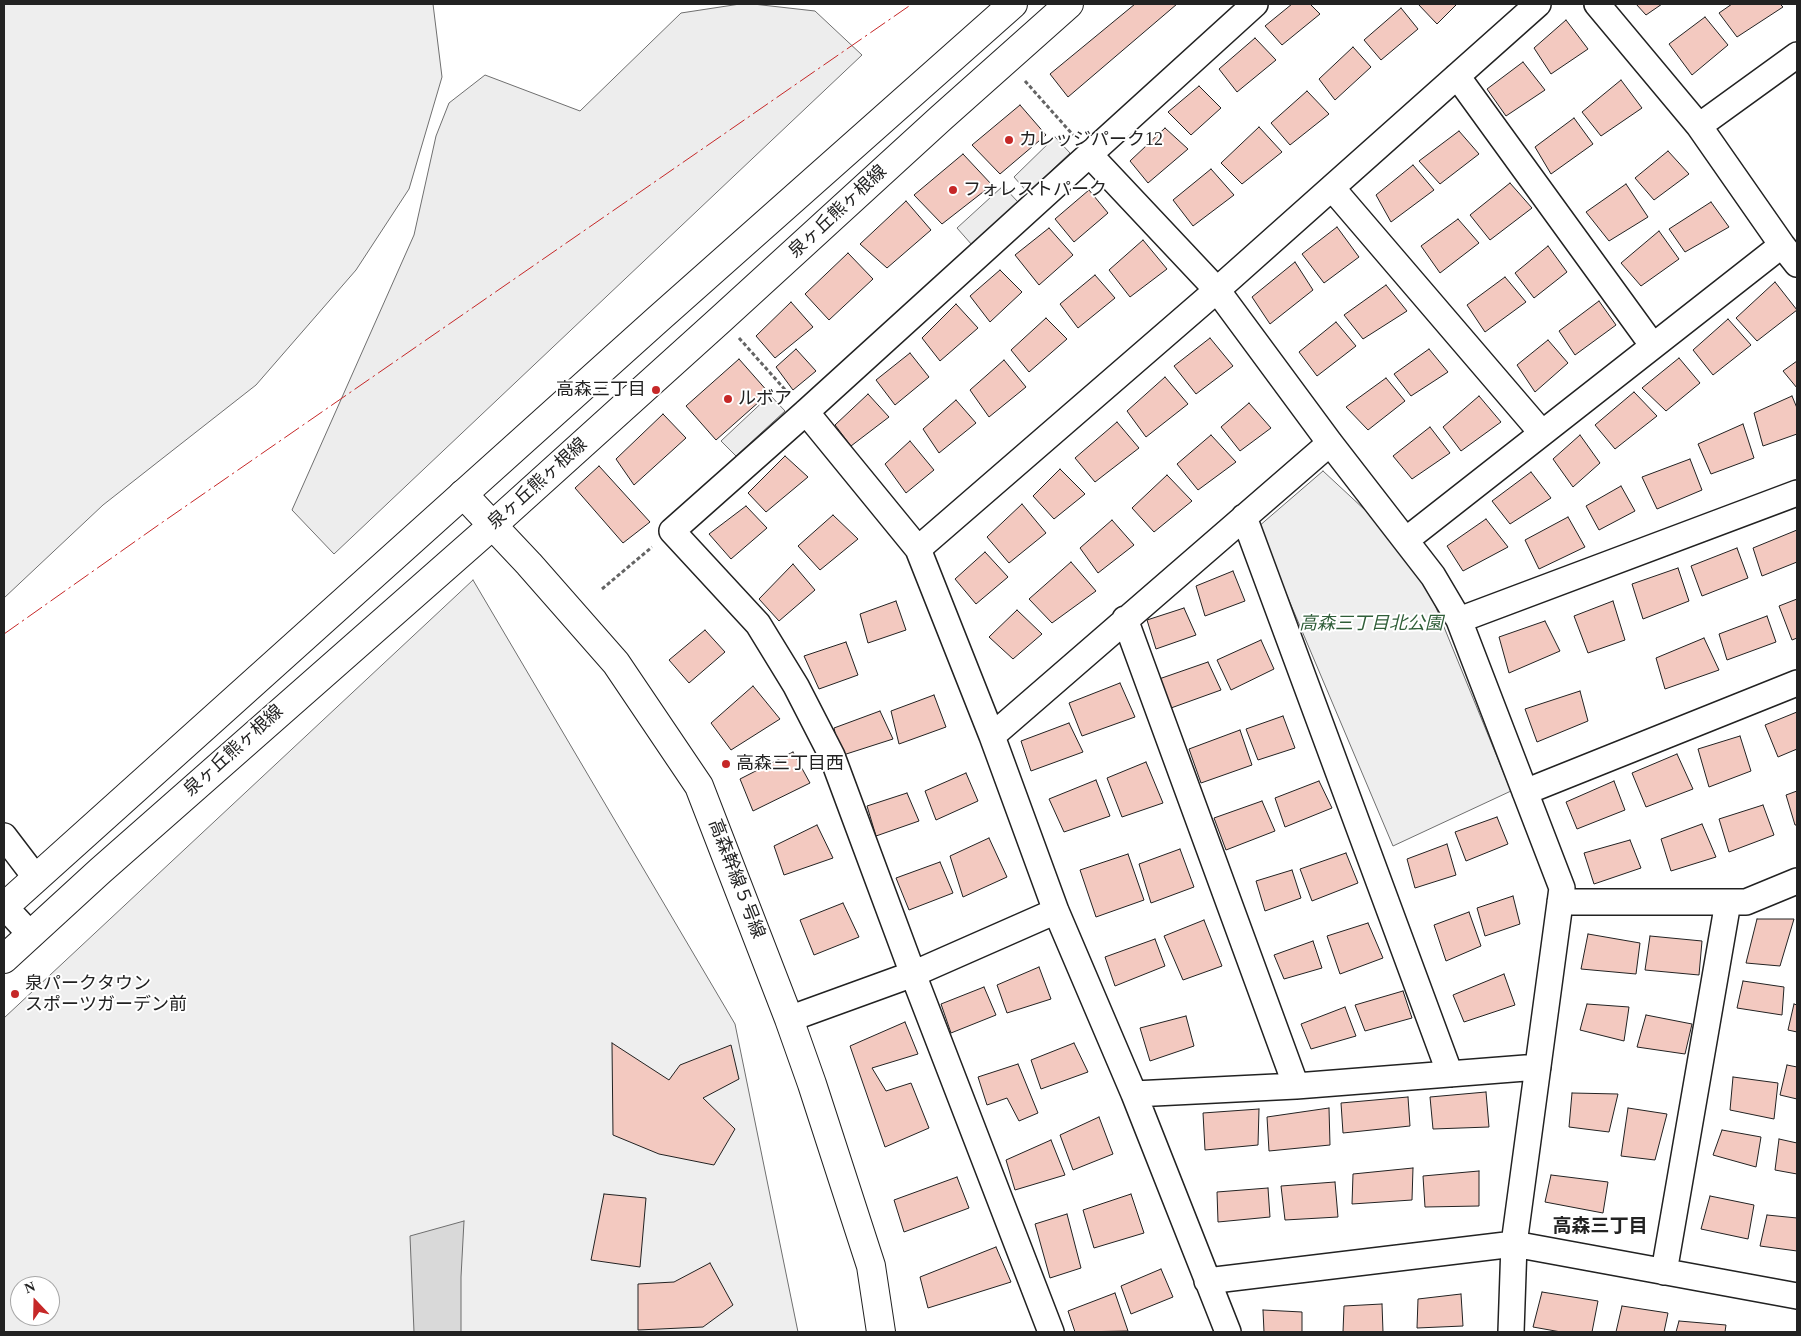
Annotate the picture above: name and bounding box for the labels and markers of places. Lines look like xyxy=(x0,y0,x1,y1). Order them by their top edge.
place label: カレッジパーク12 xyxy=(1019,129,1163,151)
marker: カレッジパーク12 xyxy=(1003,134,1015,146)
place label: フォレストパーク xyxy=(963,179,1107,201)
marker: フォレストパーク xyxy=(947,184,959,196)
place label: 高森三丁目 xyxy=(556,379,646,401)
marker: 高森三丁目 xyxy=(650,384,662,396)
place label: ルボア xyxy=(738,388,792,410)
marker: ルボア xyxy=(722,393,734,405)
place label: 高森三丁目西 xyxy=(736,753,844,775)
marker: 高森三丁目西 xyxy=(720,758,732,770)
place label: 泉パークタウン スポーツガーデン前 xyxy=(25,973,187,1016)
marker: 泉パークタウン スポーツガーデン前 xyxy=(9,988,21,1000)

